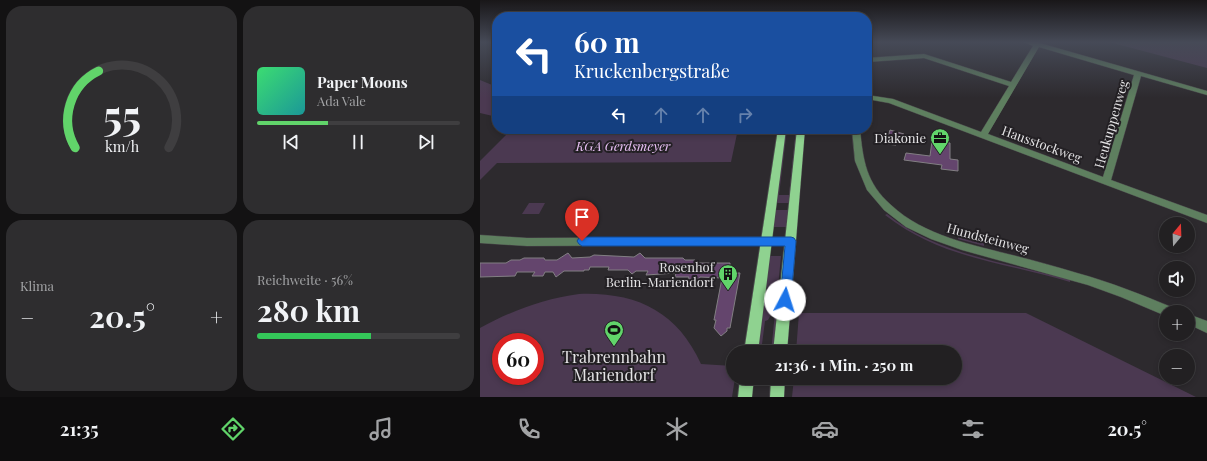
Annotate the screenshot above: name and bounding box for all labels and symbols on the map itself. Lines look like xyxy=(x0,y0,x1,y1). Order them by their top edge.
street label: Heukuppenweg xyxy=(1090,78,1131,170)
street label: Hausstockweg xyxy=(1000,121,1085,166)
office icon: Diakonie xyxy=(929,127,951,155)
place label: Diakonie xyxy=(874,129,926,146)
park label: KGA Gerdsmeyer xyxy=(575,137,671,154)
pin xyxy=(565,200,599,241)
north arrow xyxy=(1159,217,1195,253)
street label: Hundsteinweg xyxy=(945,218,1031,257)
place label: Rosenhof Berlin-Mariendorf xyxy=(606,258,716,290)
building icon: Rosenhof Berlin-Mariendorf xyxy=(717,263,739,291)
position arrow xyxy=(764,279,806,321)
sports icon: Trabrennbahn Mariendorf xyxy=(603,319,625,347)
speed limit sign: 60 xyxy=(492,333,544,385)
place label: Trabrennbahn Mariendorf xyxy=(562,346,666,385)

